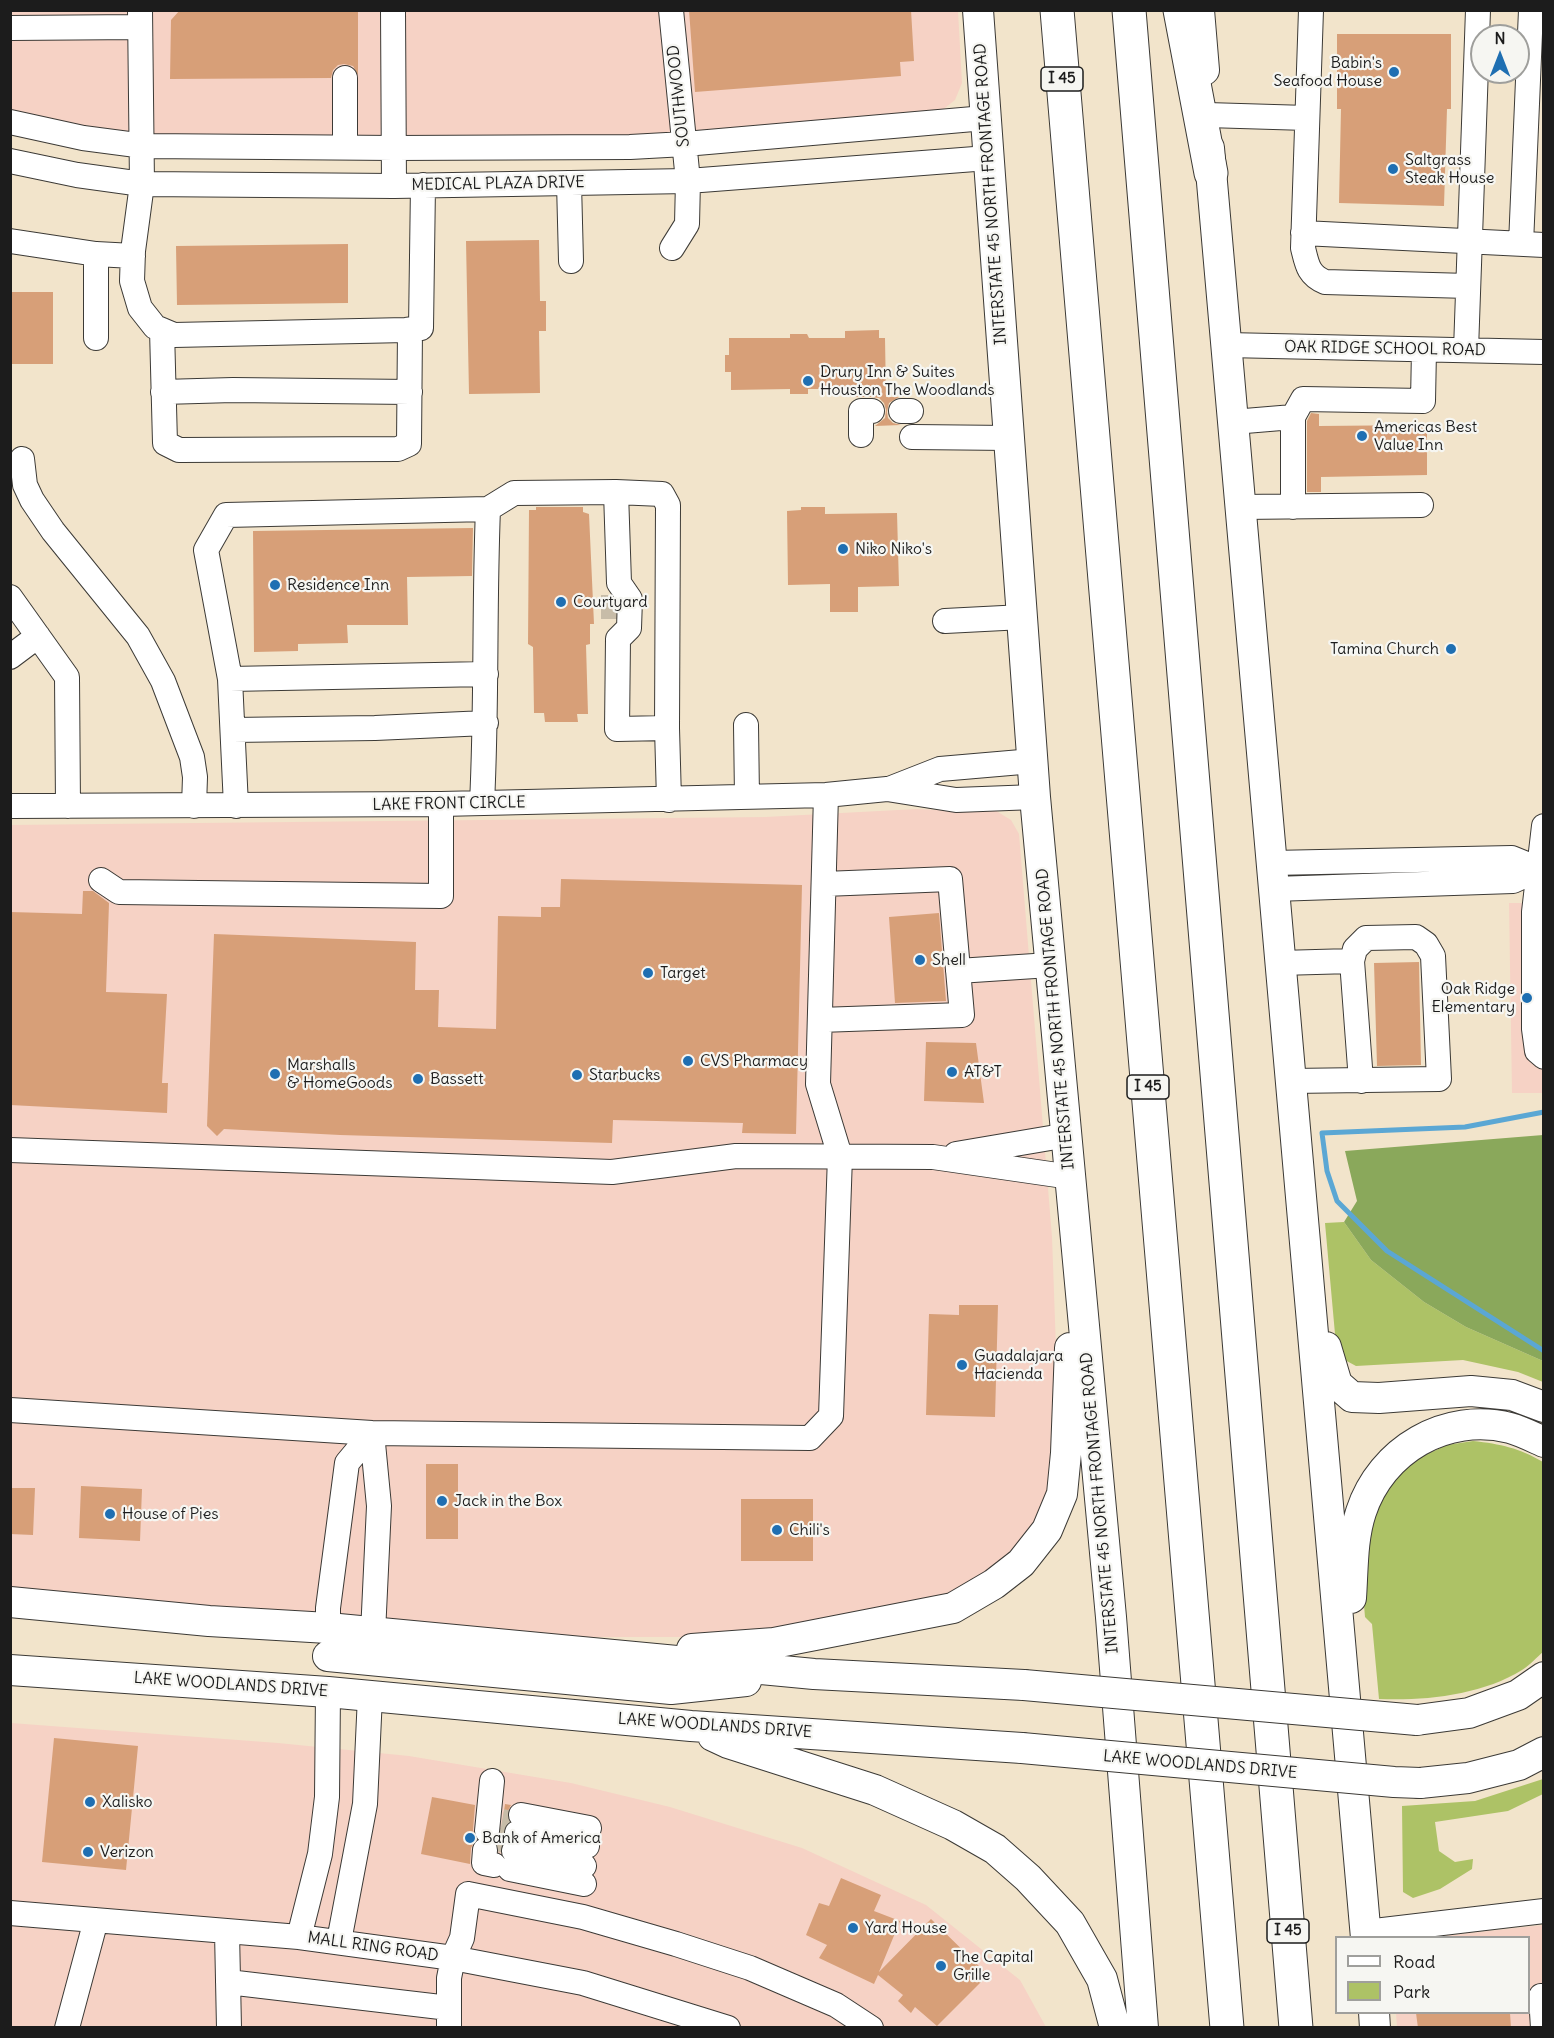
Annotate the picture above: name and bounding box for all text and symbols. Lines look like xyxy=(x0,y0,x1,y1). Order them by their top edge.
north arrow xyxy=(1470,24,1530,84)
text: N xyxy=(1494,28,1506,48)
street label: INTERSTATE 45 NORTH FRONTAGE ROAD xyxy=(971,43,1011,345)
street label: SOUTHWOOD xyxy=(664,44,694,148)
place label: Babin's Seafood House xyxy=(1273,53,1382,91)
marker: Babin's Seafood House xyxy=(1387,65,1401,79)
road number: I 45 xyxy=(1041,67,1083,91)
place label: Saltgrass Steak House xyxy=(1405,150,1494,188)
marker: Saltgrass Steak House xyxy=(1386,162,1400,176)
street label: MEDICAL PLAZA DRIVE xyxy=(411,173,585,195)
street label: OAK RIDGE SCHOOL ROAD xyxy=(1284,338,1486,360)
place label: Drury Inn & Suites Houston The Woodlands xyxy=(820,362,995,400)
marker: Drury Inn & Suites Houston The Woodlands xyxy=(801,374,815,388)
place label: Americas Best Value Inn xyxy=(1374,417,1477,455)
marker: Americas Best Value Inn xyxy=(1355,429,1369,443)
place label: Niko Niko's xyxy=(855,539,932,559)
marker: Niko Niko's xyxy=(836,542,850,556)
place label: Residence Inn xyxy=(287,575,389,595)
marker: Residence Inn xyxy=(268,578,282,592)
place label: Courtyard xyxy=(573,592,648,612)
marker: Courtyard xyxy=(554,595,568,609)
place label: Tamina Church xyxy=(1330,639,1439,659)
marker: Tamina Church xyxy=(1444,642,1458,656)
street label: LAKE FRONT CIRCLE xyxy=(372,793,526,815)
street label: INTERSTATE 45 NORTH FRONTAGE ROAD xyxy=(1033,868,1079,1170)
place label: Shell xyxy=(932,950,966,970)
marker: Shell xyxy=(913,953,927,967)
place label: Target xyxy=(660,963,706,983)
marker: Target xyxy=(641,966,655,980)
place label: Oak Ridge Elementary xyxy=(1431,979,1515,1017)
marker: Oak Ridge Elementary xyxy=(1520,991,1534,1005)
place label: CVS Pharmacy xyxy=(700,1051,808,1071)
marker: CVS Pharmacy xyxy=(681,1054,695,1068)
place label: Marshalls & HomeGoods xyxy=(287,1055,392,1093)
place label: AT&T xyxy=(964,1062,1002,1082)
place label: Starbucks xyxy=(589,1065,660,1085)
marker: AT&T xyxy=(945,1065,959,1079)
marker: Marshalls & HomeGoods xyxy=(268,1067,282,1081)
marker: Starbucks xyxy=(570,1068,584,1082)
place label: Bassett xyxy=(430,1069,484,1089)
marker: Bassett xyxy=(411,1072,425,1086)
road number: I 45 xyxy=(1127,1075,1169,1099)
place label: Guadalajara Hacienda xyxy=(974,1346,1063,1384)
street label: INTERSTATE 45 NORTH FRONTAGE ROAD xyxy=(1077,1352,1123,1654)
marker: Guadalajara Hacienda xyxy=(955,1358,969,1372)
place label: Jack in the Box xyxy=(454,1491,562,1511)
marker: Jack in the Box xyxy=(435,1494,449,1508)
place label: House of Pies xyxy=(122,1504,219,1524)
marker: House of Pies xyxy=(103,1507,117,1521)
place label: Chili's xyxy=(789,1520,830,1540)
marker: Chili's xyxy=(770,1523,784,1537)
street label: LAKE WOODLANDS DRIVE xyxy=(133,1669,329,1701)
street label: LAKE WOODLANDS DRIVE xyxy=(617,1710,813,1742)
street label: LAKE WOODLANDS DRIVE xyxy=(1102,1747,1298,1783)
place label: Xalisko xyxy=(102,1792,152,1812)
marker: Xalisko xyxy=(83,1795,97,1809)
place label: Bank of America xyxy=(482,1828,601,1848)
marker: Bank of America xyxy=(463,1831,477,1845)
place label: Verizon xyxy=(100,1842,154,1862)
marker: Verizon xyxy=(81,1845,95,1859)
place label: Yard House xyxy=(865,1918,947,1938)
road number: I 45 xyxy=(1267,1919,1309,1943)
marker: Yard House xyxy=(846,1921,860,1935)
street label: MALL RING ROAD xyxy=(306,1928,440,1966)
legend xyxy=(1335,1936,1530,2014)
place label: The Capital Grille xyxy=(953,1947,1033,1985)
text: Road xyxy=(1393,1950,1435,1973)
marker: The Capital Grille xyxy=(934,1959,948,1973)
text: Park xyxy=(1393,1980,1430,2003)

